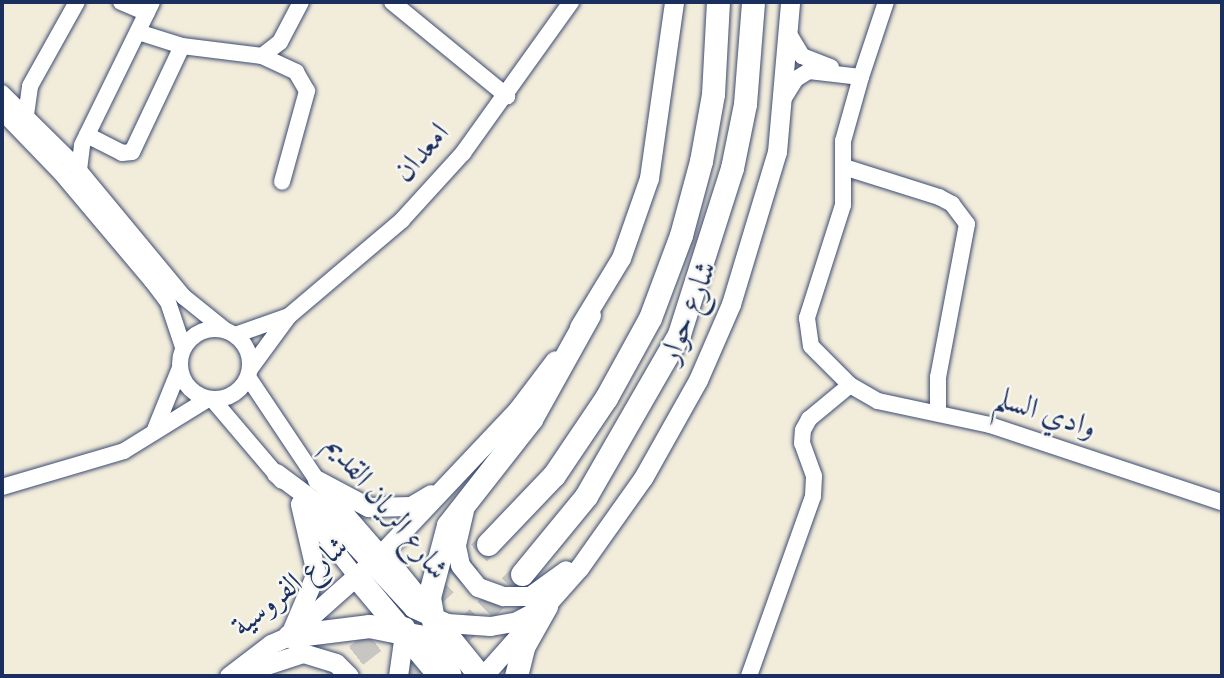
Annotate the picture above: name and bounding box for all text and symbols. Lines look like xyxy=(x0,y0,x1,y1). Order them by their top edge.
street label: امعدان xyxy=(387,117,459,191)
street label: شارع حوار xyxy=(653,257,727,369)
street label: وادي السلم xyxy=(990,382,1100,448)
street label: شارع الريان القديم xyxy=(316,430,454,588)
street label: شارع الفروسية xyxy=(225,530,357,646)

